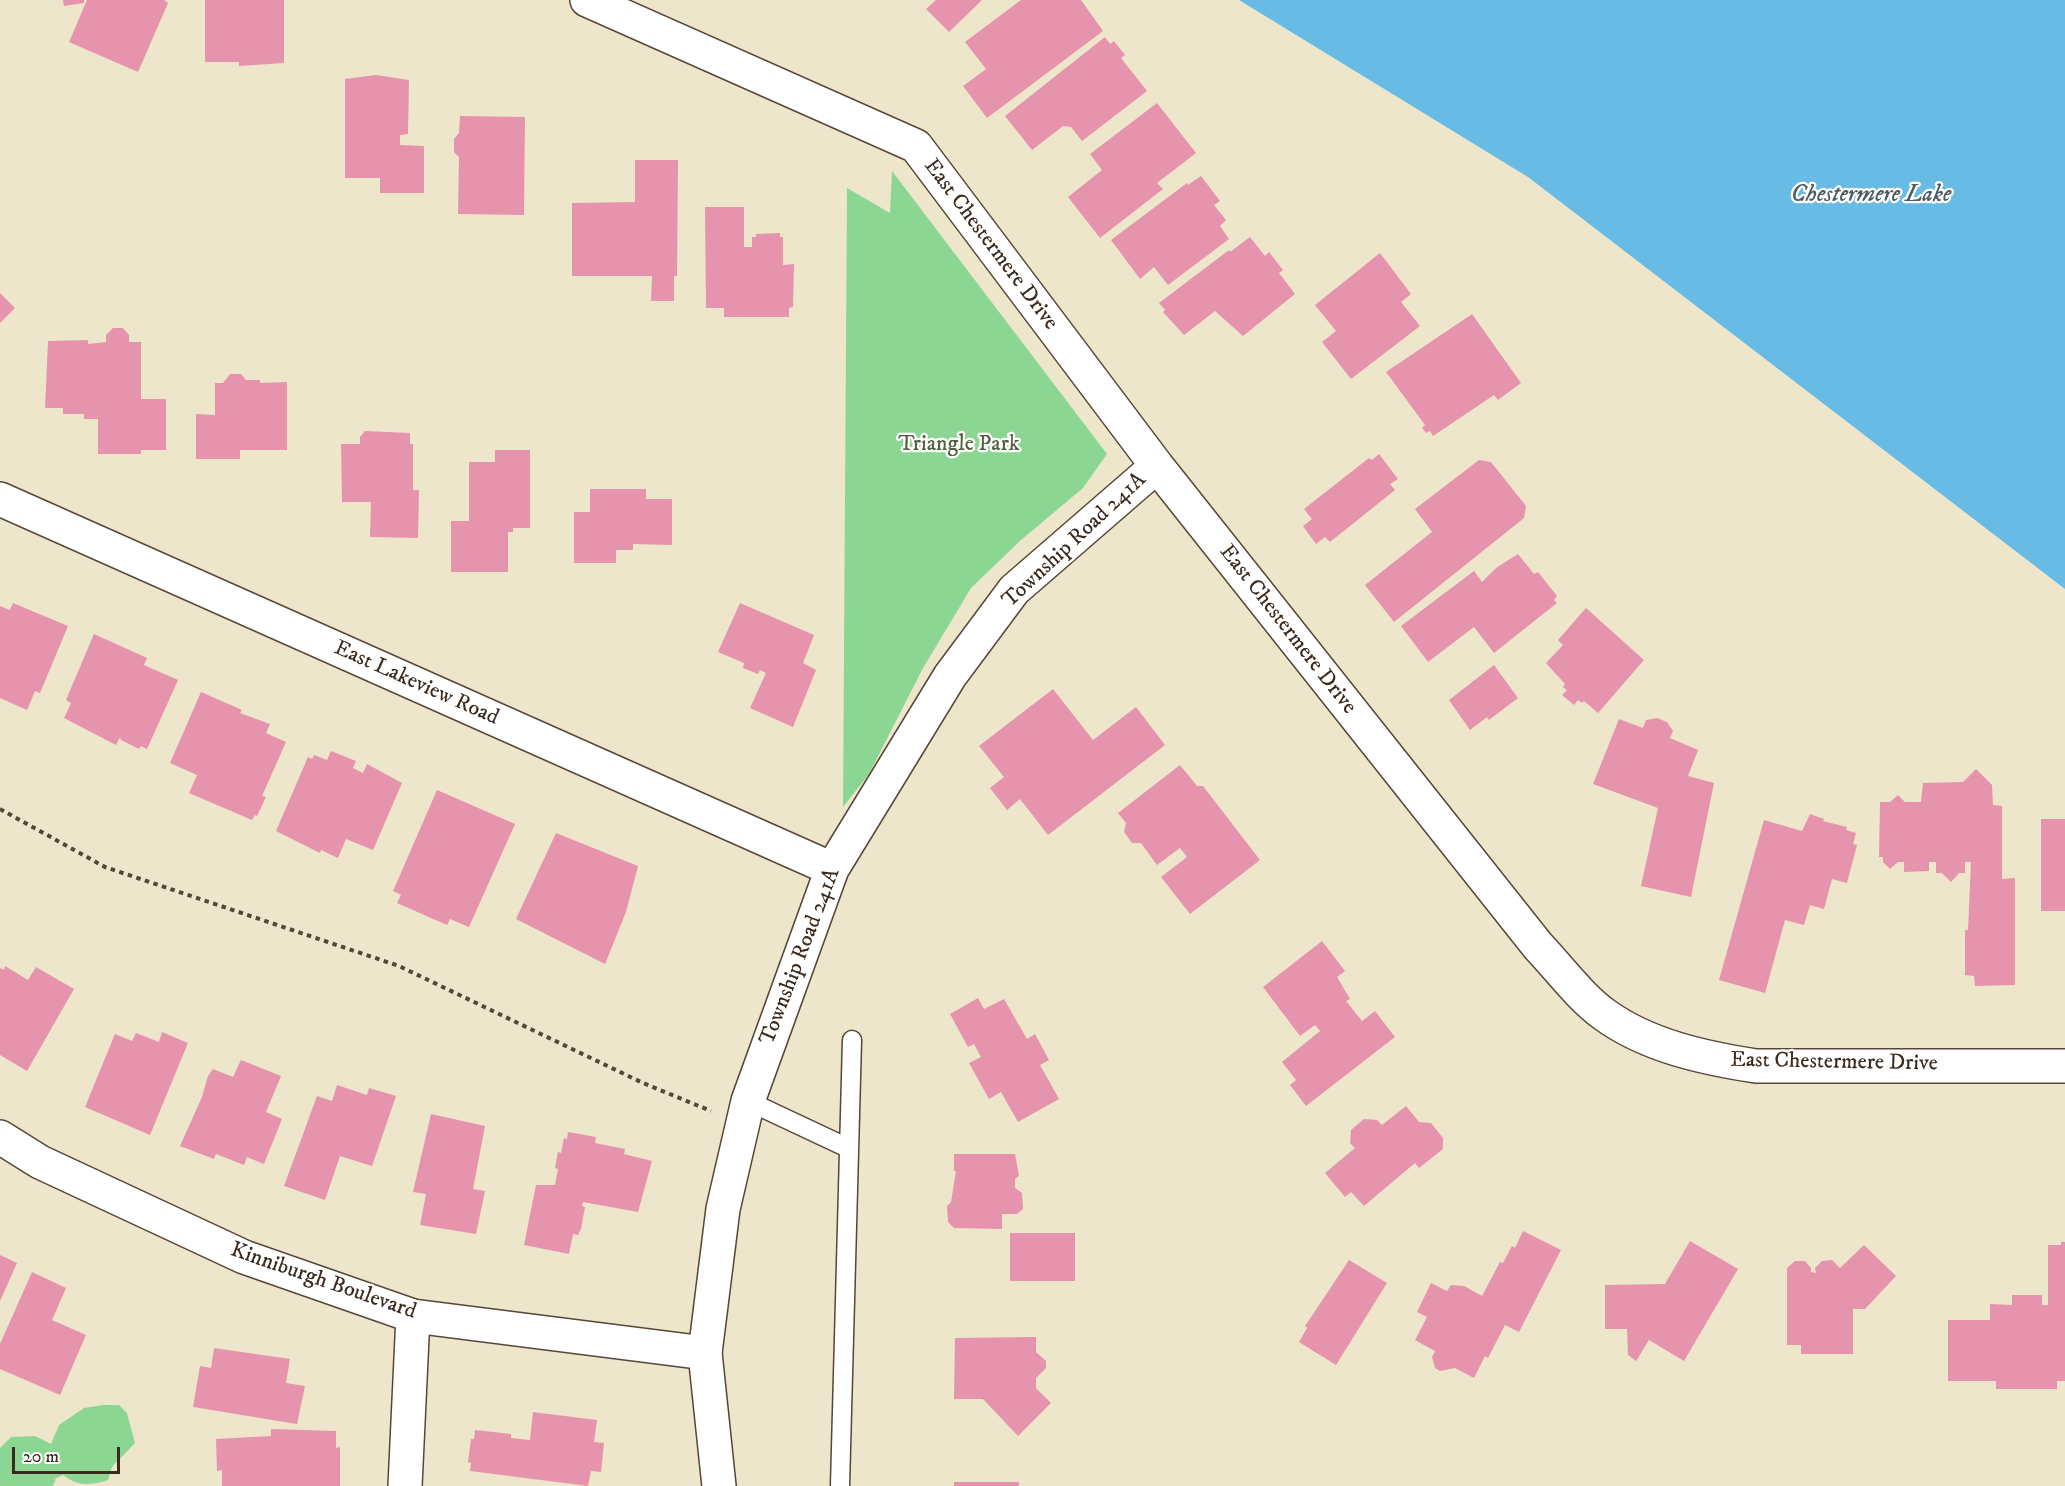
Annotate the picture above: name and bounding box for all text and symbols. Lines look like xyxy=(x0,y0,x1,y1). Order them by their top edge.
street label: East Chestermere Drive xyxy=(917,154,1063,336)
water label: Chestermere Lake xyxy=(1791,182,1951,210)
park label: Triangle Park xyxy=(898,432,1020,458)
street label: Township Road 241A xyxy=(998,468,1152,614)
street label: East Chestermere Drive xyxy=(1213,540,1361,720)
street label: East Lakeview Road xyxy=(329,636,503,732)
street label: Township Road 241A xyxy=(755,865,847,1049)
street label: East Chestermere Drive xyxy=(1730,1048,1938,1078)
street label: Kinniburgh Boulevard xyxy=(227,1238,419,1326)
scale bar xyxy=(15,1435,123,1473)
text: 20 m xyxy=(23,1446,59,1468)

